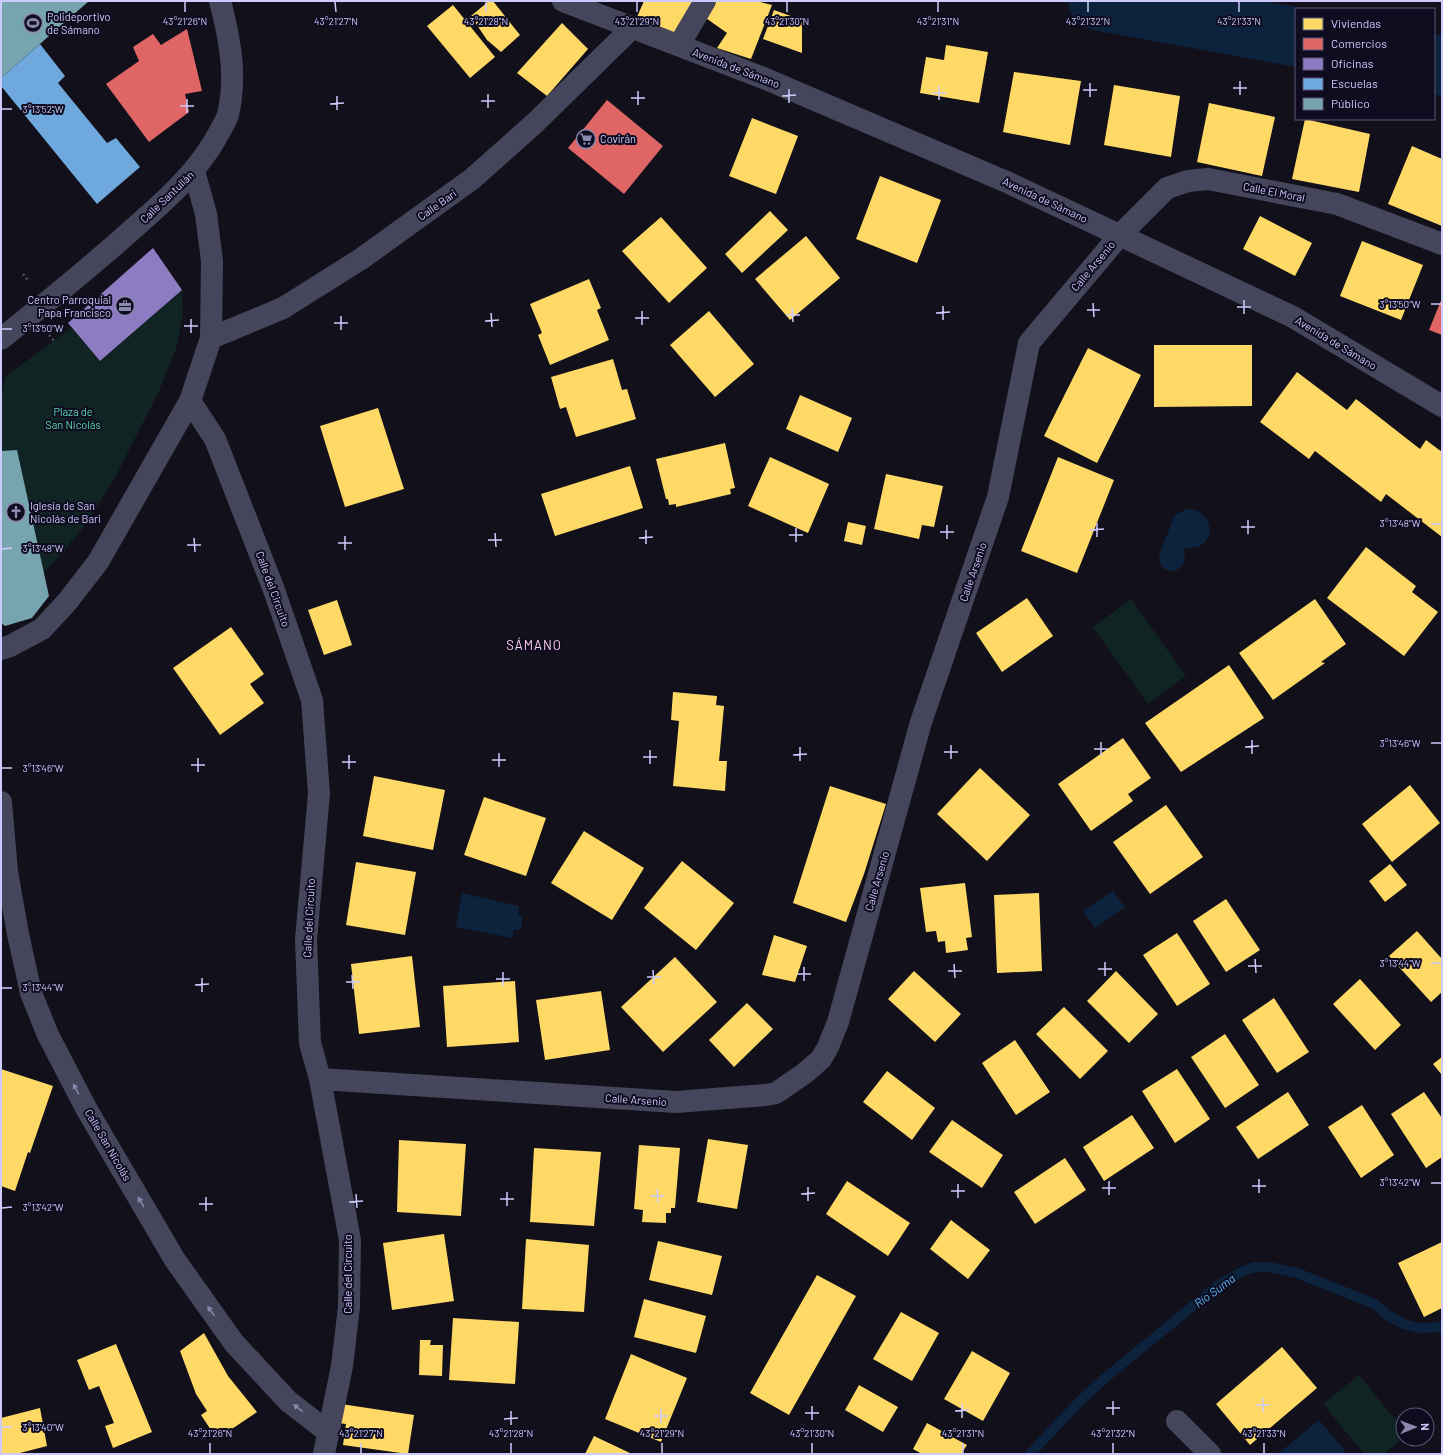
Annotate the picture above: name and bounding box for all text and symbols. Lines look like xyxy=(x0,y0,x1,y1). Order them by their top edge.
legend xyxy=(1295,8,1435,120)
place label: Polideportivo de Sámano xyxy=(47,10,111,36)
sports icon: Polideportivo de Sámano xyxy=(22,12,44,34)
text: 43°21'26"N xyxy=(163,15,207,27)
text: 43°21'27"N xyxy=(314,15,358,27)
text: 43°21'28"N xyxy=(464,15,508,27)
text: 43°21'29"N xyxy=(615,15,659,27)
text: 43°21'30"N xyxy=(765,15,809,27)
text: 43°21'31"N xyxy=(917,15,959,27)
text: 43°21'32"N xyxy=(1066,15,1110,27)
text: 43°21'33"N xyxy=(1217,15,1261,27)
text: Viviendas xyxy=(1331,16,1381,30)
text: Comercios xyxy=(1331,36,1387,50)
street label: Avenida de Sámano xyxy=(691,45,782,90)
text: Oficinas xyxy=(1331,56,1374,70)
text: Escuelas xyxy=(1331,76,1378,90)
text: Público xyxy=(1331,96,1370,110)
text: 3°13'52"W xyxy=(23,103,64,115)
supermarket icon: Covirán xyxy=(575,128,597,150)
place label: Covirán xyxy=(600,132,636,145)
street label: Calle Santullán xyxy=(137,168,196,226)
street label: Avenida de Sámano xyxy=(1001,174,1090,225)
street label: Calle El Moral xyxy=(1242,179,1306,204)
street label: Calle Bari xyxy=(415,186,459,223)
street label: Calle Arsenio xyxy=(1068,238,1117,294)
place label: Centro Parroquial Papa Francisco xyxy=(27,293,111,319)
office icon: Centro Parroquial Papa Francisco xyxy=(114,295,136,317)
text: 3°13'50"W xyxy=(1379,298,1421,310)
street label: Avenida de Sámano xyxy=(1293,313,1379,372)
text: 3°13'50"W xyxy=(22,322,64,334)
park label: Plaza de San Nicolás xyxy=(45,405,101,431)
place label: Iglesia de San Nicolás de Bari xyxy=(30,499,101,525)
church icon: Iglesia de San Nicolás de Bari xyxy=(5,501,27,523)
text: 3°13'48"W xyxy=(1380,517,1421,529)
street label: Calle Arsenio xyxy=(956,540,989,603)
text: 3°13'48"W xyxy=(23,542,64,554)
street label: Calle del Circuito xyxy=(254,549,293,628)
district label: SÁMANO xyxy=(506,637,562,653)
text: 3°13'46"W xyxy=(1380,737,1421,749)
text: 3°13'46"W xyxy=(23,762,64,774)
street label: Calle Arsenio xyxy=(862,849,891,912)
street label: Calle del Circuito xyxy=(300,878,317,958)
text: 3°13'44"W xyxy=(1379,957,1421,969)
text: 3°13'44"W xyxy=(22,981,64,993)
one-way arrow xyxy=(73,1084,80,1095)
street label: Calle Arsenio xyxy=(605,1091,667,1108)
street label: Calle San Nicolás xyxy=(83,1106,134,1183)
text: 3°13'42"W xyxy=(1379,1176,1421,1188)
one-way arrow xyxy=(137,1196,144,1208)
text: 3°13'42"W xyxy=(22,1201,64,1213)
street label: Calle del Circuito xyxy=(341,1234,354,1314)
water label: Río Suma xyxy=(1191,1271,1238,1310)
one-way arrow xyxy=(207,1306,215,1317)
one-way arrow xyxy=(292,1404,303,1412)
north arrow xyxy=(1395,1407,1435,1447)
text: 3°13'40"W xyxy=(22,1421,64,1433)
text: N xyxy=(1419,1423,1432,1431)
text: 43°21'26"N xyxy=(188,1427,232,1439)
text: 43°21'27"N xyxy=(339,1427,383,1439)
text: 43°21'28"N xyxy=(489,1427,533,1439)
text: 43°21'29"N xyxy=(640,1427,684,1439)
text: 43°21'30"N xyxy=(790,1427,834,1439)
text: 43°21'31"N xyxy=(942,1427,984,1439)
text: 43°21'32"N xyxy=(1091,1427,1135,1439)
text: 43°21'33"N xyxy=(1242,1427,1286,1439)

